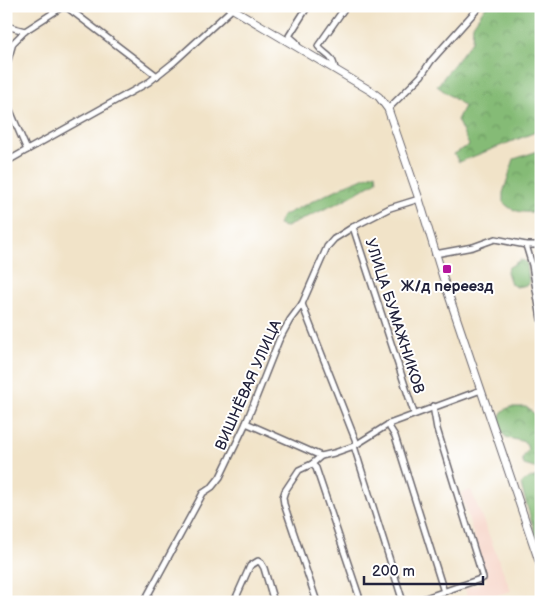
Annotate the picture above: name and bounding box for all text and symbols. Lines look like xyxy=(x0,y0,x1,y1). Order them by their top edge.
street label: УЛИЦА БУМАЖНИКОВ xyxy=(360,236,429,397)
marker: Ж/д переезд xyxy=(441,263,453,275)
place label: Ж/д переезд xyxy=(401,277,493,296)
street label: ВИШНЁВАЯ УЛИЦА xyxy=(211,316,286,453)
scale bar xyxy=(364,553,483,585)
text: 200 m xyxy=(372,562,415,581)

